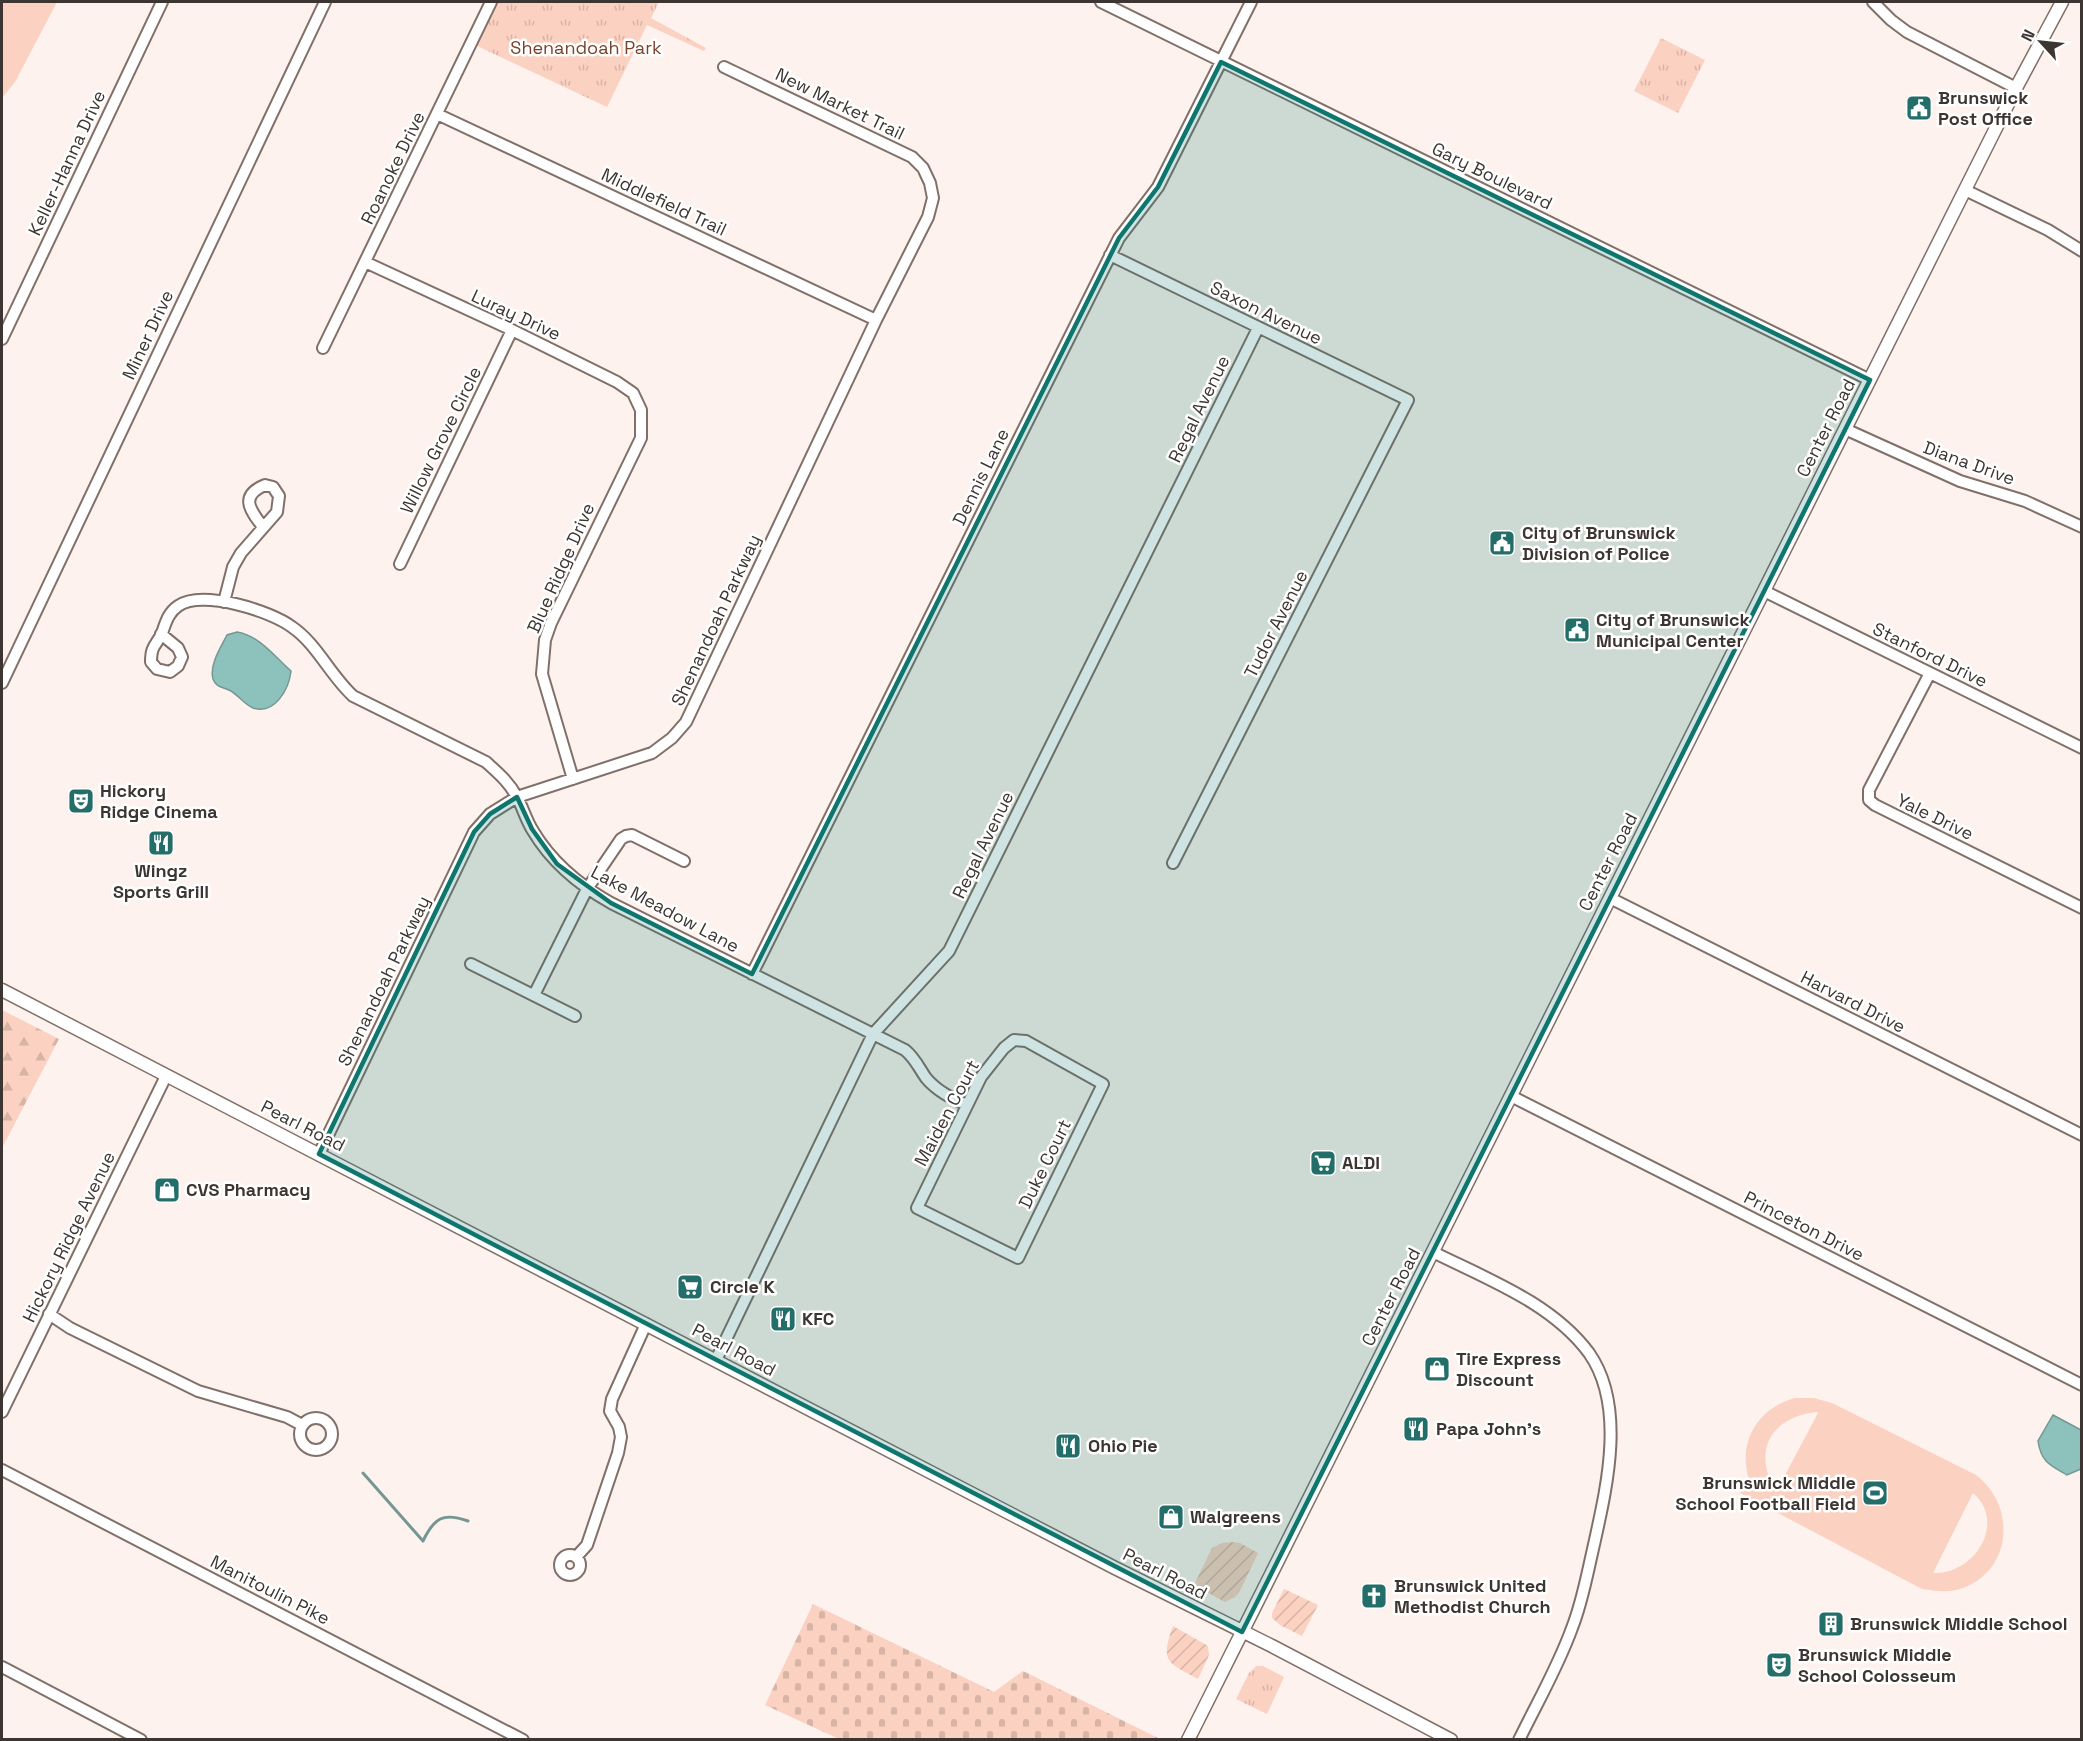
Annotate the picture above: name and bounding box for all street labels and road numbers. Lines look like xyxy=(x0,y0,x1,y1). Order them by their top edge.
street label: New Market Trail xyxy=(772,62,909,145)
street label: Keller-Hanna Drive xyxy=(23,86,110,239)
street label: Roanoke Drive xyxy=(355,108,430,228)
street label: Gary Boulevard xyxy=(1428,136,1556,215)
street label: Middlefield Trail xyxy=(598,162,730,241)
street label: Saxon Avenue xyxy=(1207,276,1326,350)
street label: Luray Drive xyxy=(468,284,565,345)
street label: Miner Drive xyxy=(117,286,178,383)
street label: Regal Avenue xyxy=(1163,351,1234,466)
street label: Willow Grove Circle xyxy=(395,362,486,517)
street label: Center Road xyxy=(1791,375,1860,481)
street label: Dennis Lane xyxy=(947,425,1014,529)
street label: Diana Drive xyxy=(1920,435,2018,490)
street label: Blue Ridge Drive xyxy=(522,499,600,636)
street label: Shenandoah Parkway xyxy=(666,530,765,709)
street label: Tudor Avenue xyxy=(1239,566,1313,681)
street label: Stanford Drive xyxy=(1869,617,1991,692)
street label: Regal Avenue xyxy=(947,787,1018,902)
street label: Yale Drive xyxy=(1893,788,1977,845)
street label: Center Road xyxy=(1573,809,1642,915)
street label: Lake Meadow Lane xyxy=(587,860,743,957)
street label: Shenandoah Parkway xyxy=(332,892,435,1070)
street label: Harvard Drive xyxy=(1797,965,1909,1038)
street label: Maiden Court xyxy=(909,1056,984,1170)
street label: Pearl Road xyxy=(257,1095,349,1157)
street label: Duke Court xyxy=(1013,1116,1076,1212)
street label: Hickory Ridge Avenue xyxy=(17,1148,120,1326)
street label: Princeton Drive xyxy=(1740,1185,1868,1266)
street label: Center Road xyxy=(1356,1244,1425,1350)
street label: Pearl Road xyxy=(688,1318,780,1381)
street label: Pearl Road xyxy=(1119,1543,1211,1605)
street label: Manitoulin Pike xyxy=(207,1550,334,1630)

